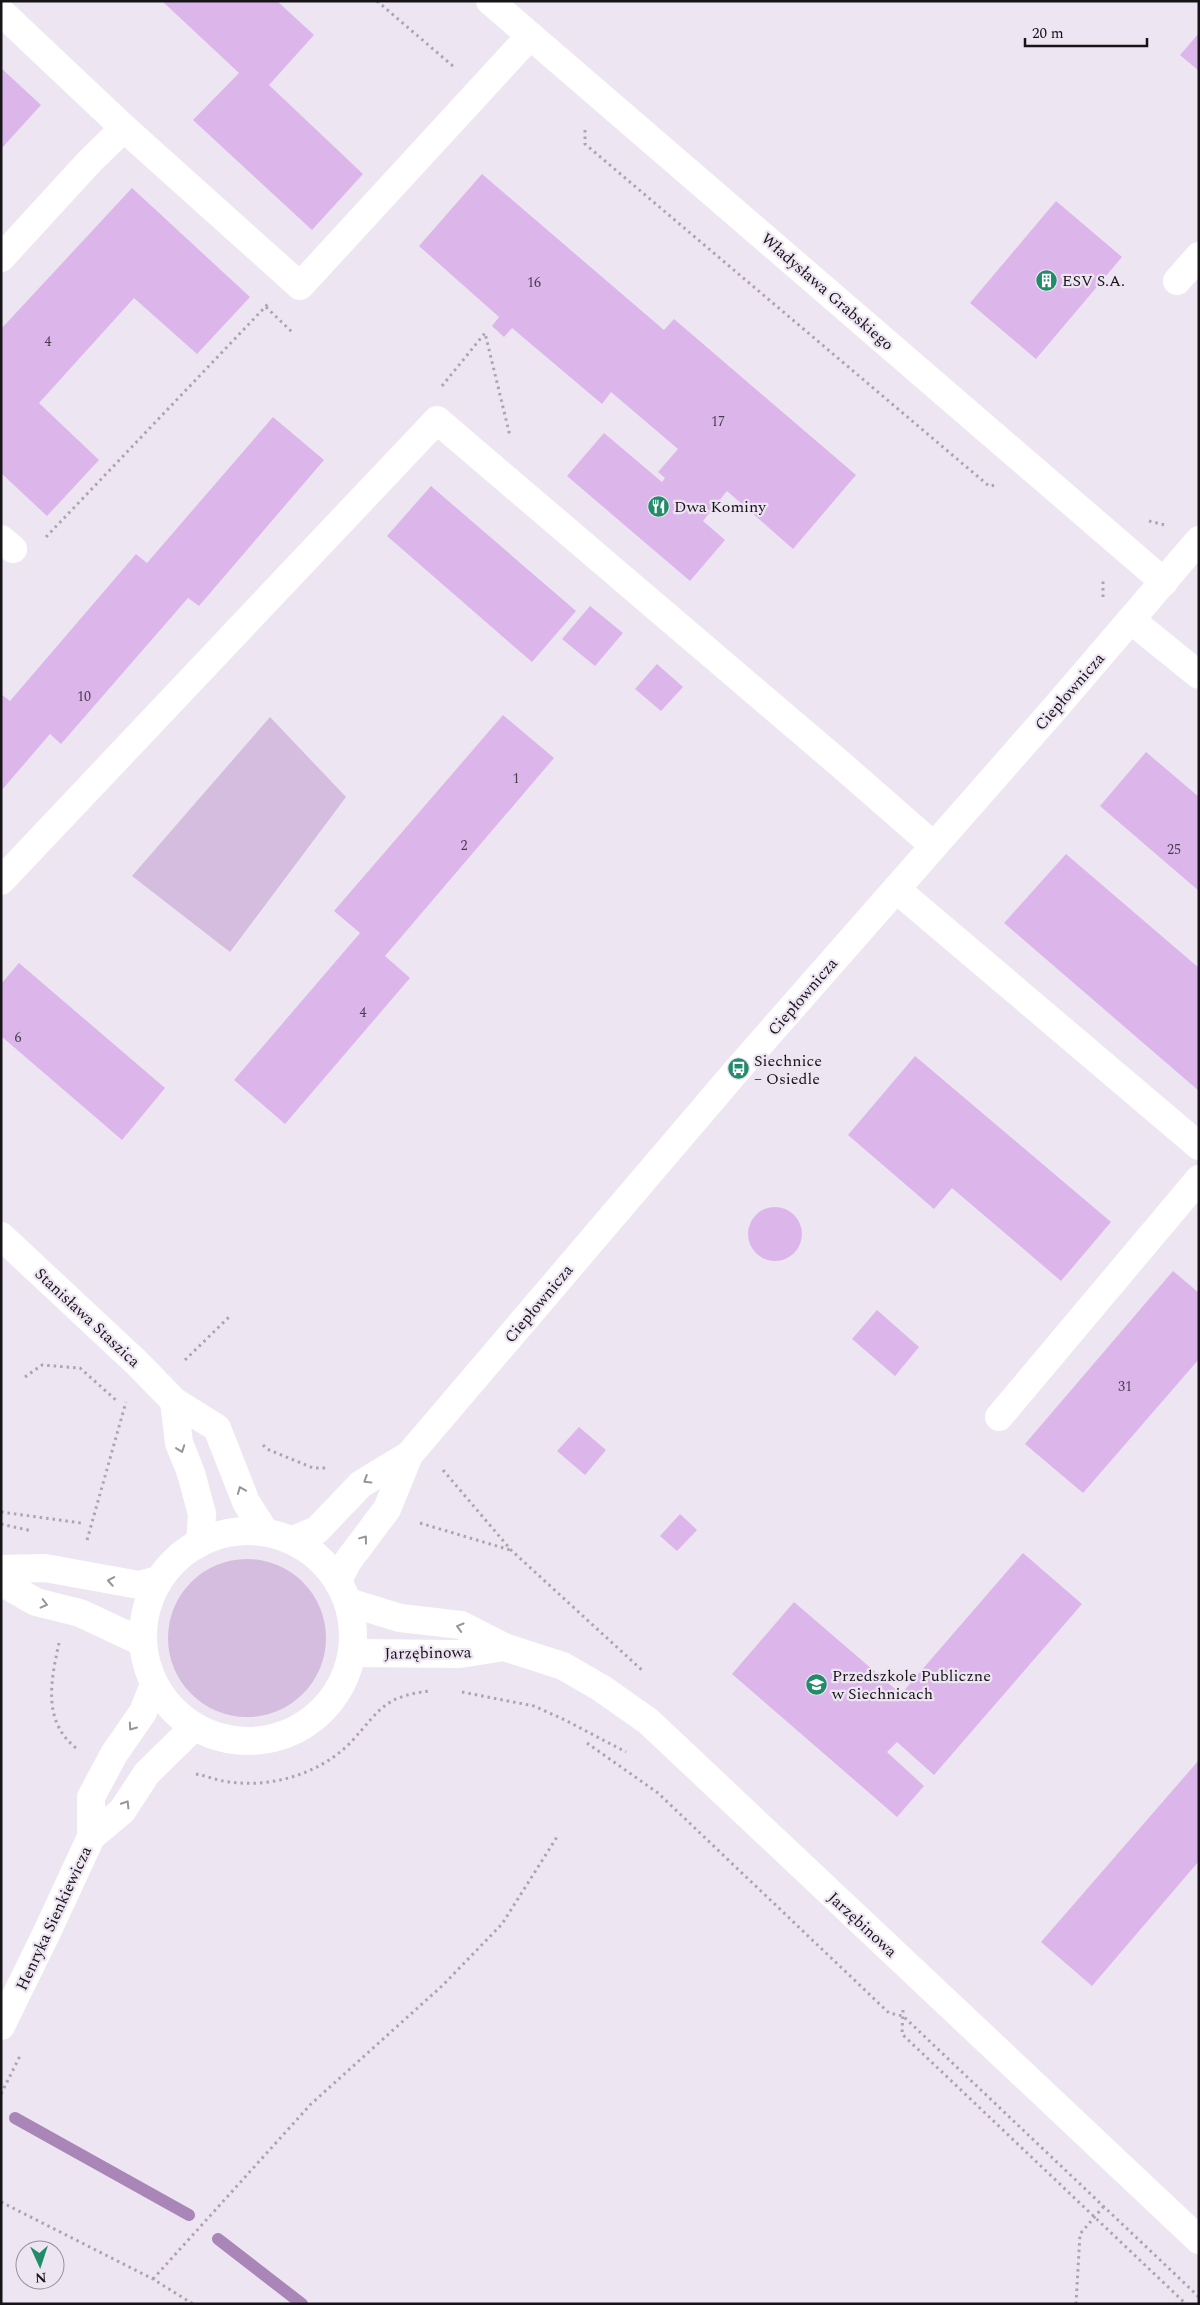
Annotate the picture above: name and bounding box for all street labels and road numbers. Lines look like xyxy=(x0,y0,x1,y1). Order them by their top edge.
street label: Władysława Grabskiego xyxy=(756,227,899,356)
street label: Ciepłownicza xyxy=(1029,647,1111,736)
street label: Ciepłownicza xyxy=(762,952,844,1041)
street label: Ciepłownicza xyxy=(499,1259,579,1348)
street label: Stanisława Staszica xyxy=(29,1262,146,1373)
street label: Jarzębinowa xyxy=(384,1640,472,1666)
street label: Henryka Sienkiewicza xyxy=(10,1842,98,1995)
street label: Jarzębinowa xyxy=(822,1886,902,1963)

